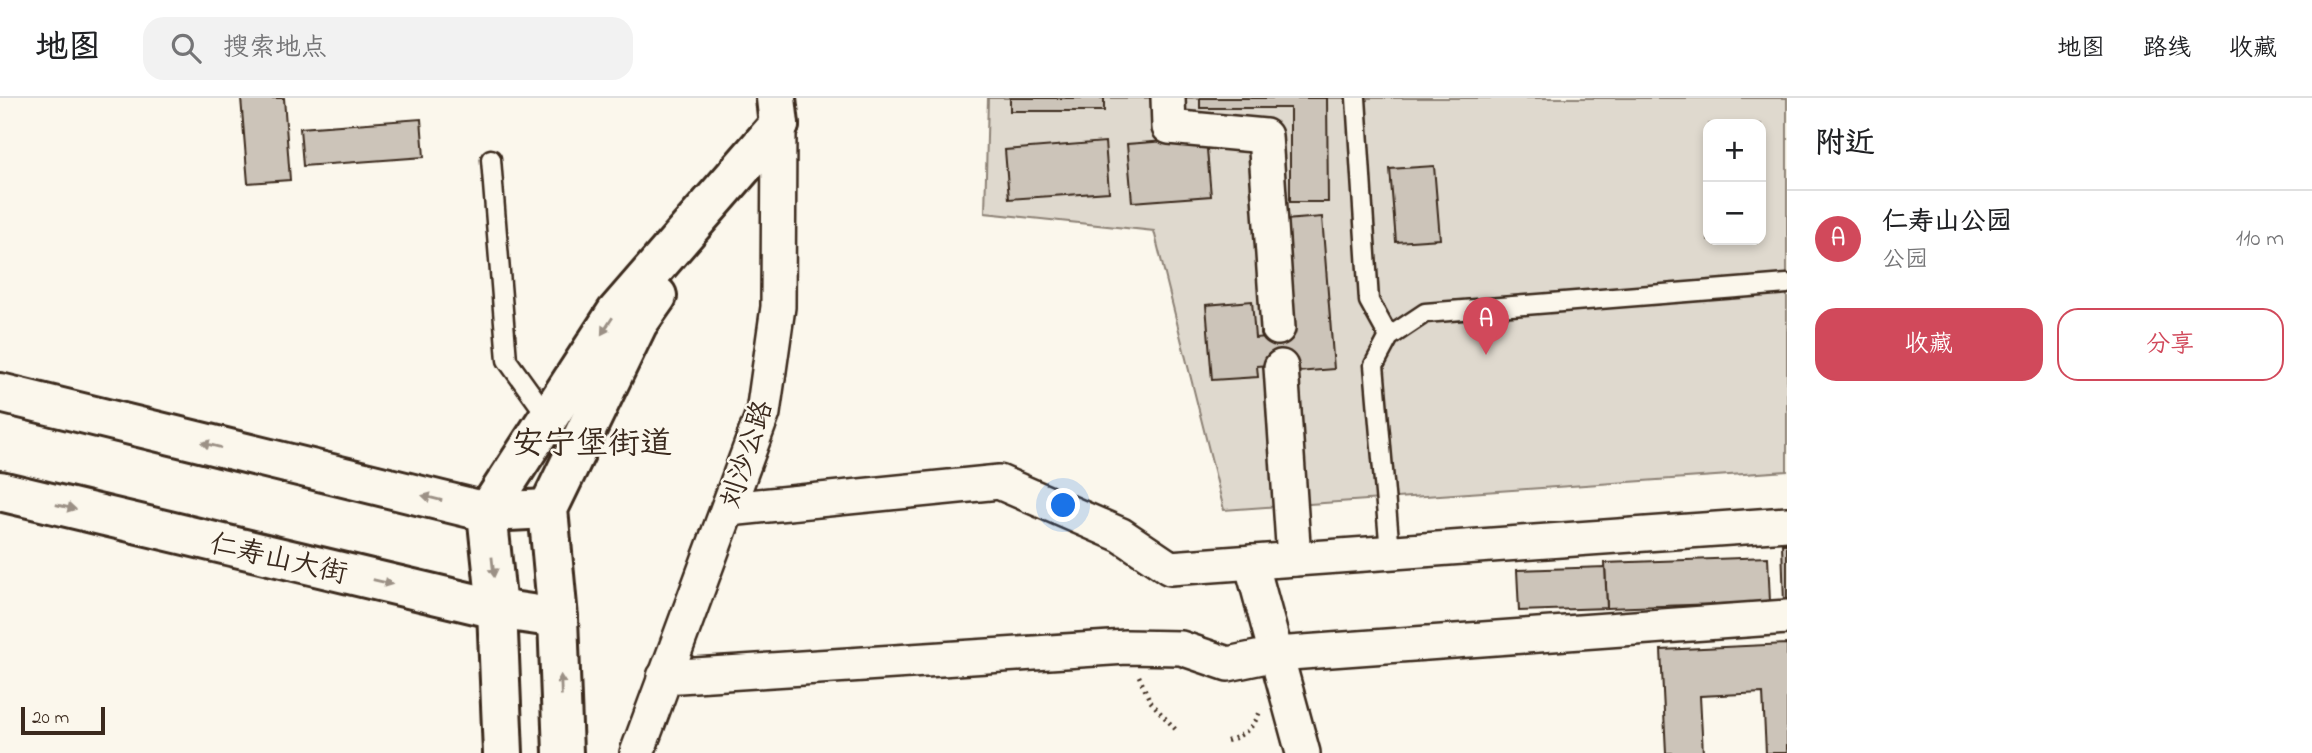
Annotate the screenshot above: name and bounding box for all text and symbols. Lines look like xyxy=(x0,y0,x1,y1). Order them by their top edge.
search box xyxy=(143,17,633,80)
text: 地图 xyxy=(35,25,101,73)
icon: search xyxy=(167,29,205,67)
text: 搜索地点 xyxy=(223,30,327,68)
text: 地图 xyxy=(2057,32,2105,67)
text: 路线 xyxy=(2143,32,2191,67)
text: 收藏 xyxy=(2229,32,2277,67)
map controls xyxy=(1703,119,1766,245)
button: + xyxy=(1703,119,1766,182)
text: 附近 xyxy=(1815,123,1875,167)
button: − xyxy=(1703,182,1766,245)
text: 仁寿山公园 xyxy=(1882,204,2012,242)
text: A xyxy=(1831,223,1845,256)
text: 110 m xyxy=(2236,223,2284,256)
text: 公园 xyxy=(1882,244,1928,277)
pin: A xyxy=(1463,297,1509,355)
button: 收藏 xyxy=(1815,308,2043,381)
button: 分享 xyxy=(2057,308,2284,381)
one-way arrow xyxy=(600,317,614,335)
street label: 刘沙公路 xyxy=(712,395,785,515)
district label: 安宁堡街道 xyxy=(512,422,672,469)
one-way arrow xyxy=(200,439,222,450)
your location xyxy=(1046,488,1080,522)
one-way arrow xyxy=(421,492,443,503)
one-way arrow xyxy=(55,502,77,513)
street label: 仁寿山大街 xyxy=(205,525,351,596)
one-way arrow xyxy=(488,556,499,578)
one-way arrow xyxy=(372,577,394,588)
one-way arrow xyxy=(555,674,566,696)
scale bar xyxy=(21,704,105,736)
text: 20 m xyxy=(32,705,69,732)

